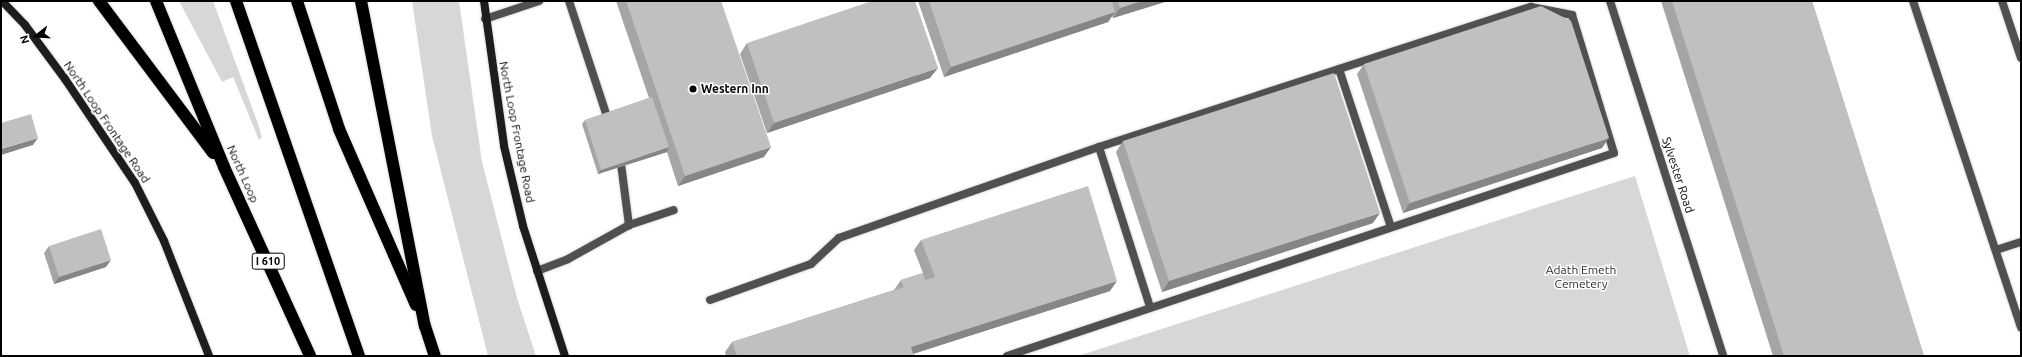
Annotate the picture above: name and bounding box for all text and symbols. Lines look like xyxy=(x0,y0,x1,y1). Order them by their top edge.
north arrow xyxy=(16,16,56,56)
text: N xyxy=(18,34,31,45)
street label: North Loop Frontage Road xyxy=(61,58,153,186)
street label: North Loop Frontage Road xyxy=(496,60,538,204)
place label: Western Inn xyxy=(701,82,769,96)
marker: Western Inn xyxy=(688,84,698,94)
street label: Sylvester Road xyxy=(1659,135,1697,215)
street label: North Loop xyxy=(224,143,262,205)
road number: I 610 xyxy=(251,252,285,270)
park label: Adath Emeth Cemetery xyxy=(1546,263,1616,291)

